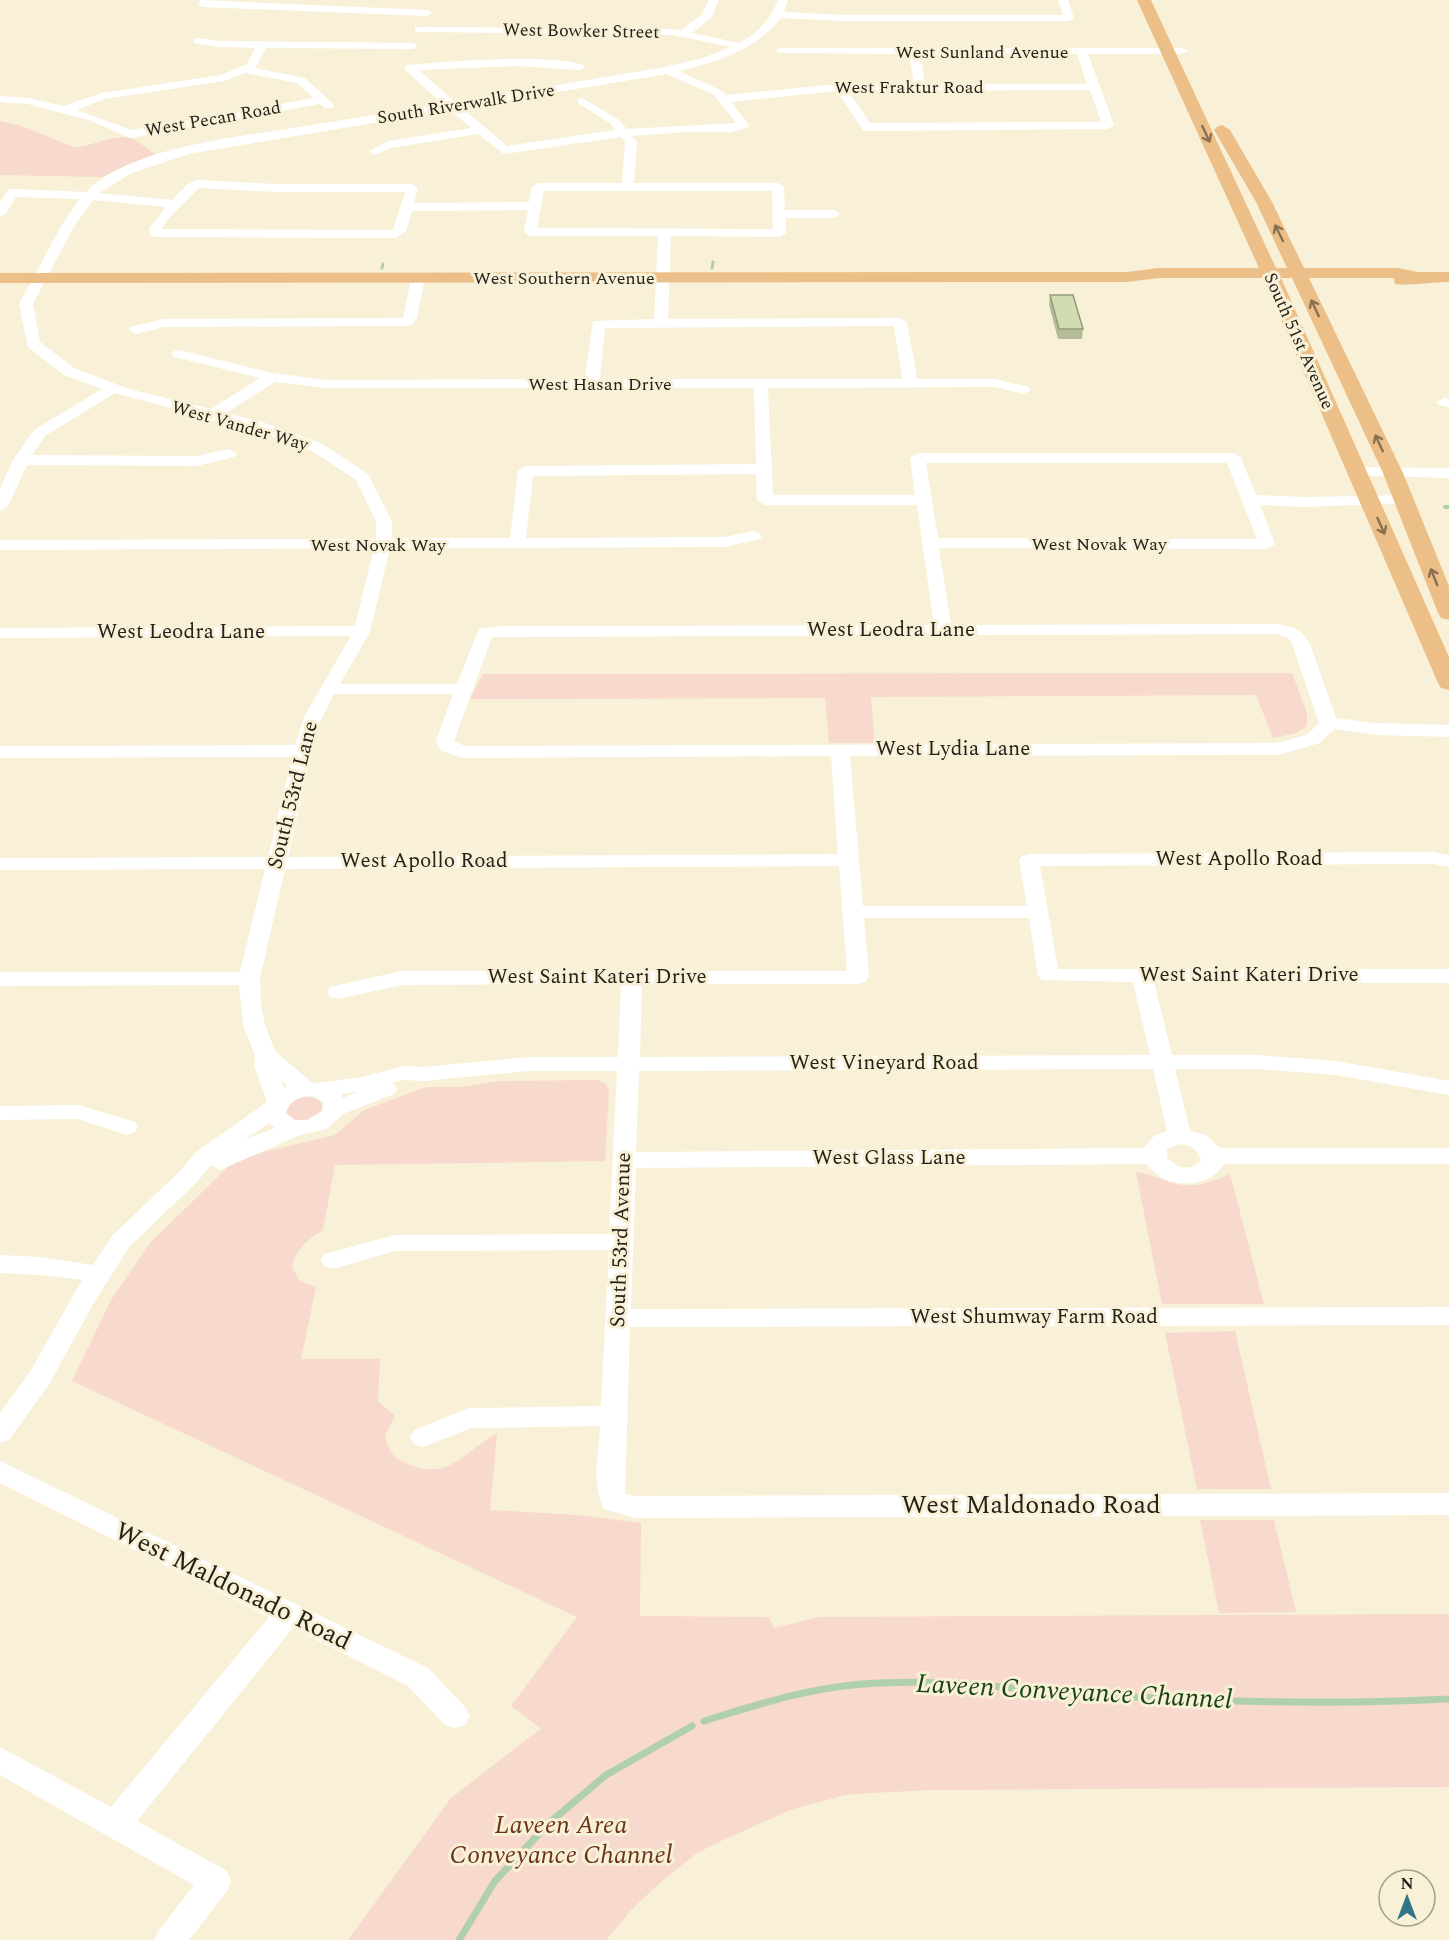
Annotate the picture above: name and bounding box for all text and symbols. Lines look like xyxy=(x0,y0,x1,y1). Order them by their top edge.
street label: West Bowker Street xyxy=(502,16,660,46)
street label: West Sunland Avenue xyxy=(895,39,1069,66)
street label: West Fraktur Road xyxy=(834,74,984,101)
street label: South Riverwalk Drive xyxy=(375,77,557,131)
street label: West Pecan Road xyxy=(143,94,283,144)
one-way arrow xyxy=(1200,124,1212,142)
one-way arrow xyxy=(1273,225,1285,243)
street label: West Southern Avenue xyxy=(473,265,655,292)
street label: South 51st Avenue xyxy=(1257,268,1341,414)
one-way arrow xyxy=(1309,300,1321,318)
street label: West Hasan Drive xyxy=(528,371,672,398)
street label: West Vander Way xyxy=(168,394,313,459)
one-way arrow xyxy=(1373,435,1385,453)
one-way arrow xyxy=(1375,516,1387,534)
street label: West Novak Way xyxy=(1031,531,1168,558)
street label: West Novak Way xyxy=(310,532,447,559)
one-way arrow xyxy=(1428,568,1439,586)
street label: West Leodra Lane xyxy=(807,614,975,646)
street label: West Leodra Lane xyxy=(97,616,265,648)
street label: South 53rd Lane xyxy=(259,717,327,873)
street label: West Lydia Lane xyxy=(876,733,1030,765)
street label: West Apollo Road xyxy=(1155,843,1323,875)
street label: West Apollo Road xyxy=(340,845,508,877)
street label: West Saint Kateri Drive xyxy=(1139,959,1359,991)
street label: West Saint Kateri Drive xyxy=(487,961,707,993)
street label: West Vineyard Road xyxy=(789,1047,979,1079)
street label: West Glass Lane xyxy=(812,1142,966,1174)
street label: South 53rd Avenue xyxy=(602,1152,640,1328)
street label: West Shumway Farm Road xyxy=(910,1301,1158,1333)
street label: West Maldonado Road xyxy=(901,1485,1161,1525)
street label: West Maldonado Road xyxy=(108,1511,358,1661)
water label: Laveen Conveyance Channel xyxy=(915,1663,1233,1721)
park label: Laveen Area Conveyance Channel xyxy=(450,1805,673,1875)
north arrow xyxy=(1377,1868,1437,1928)
text: N xyxy=(1400,1872,1414,1896)

